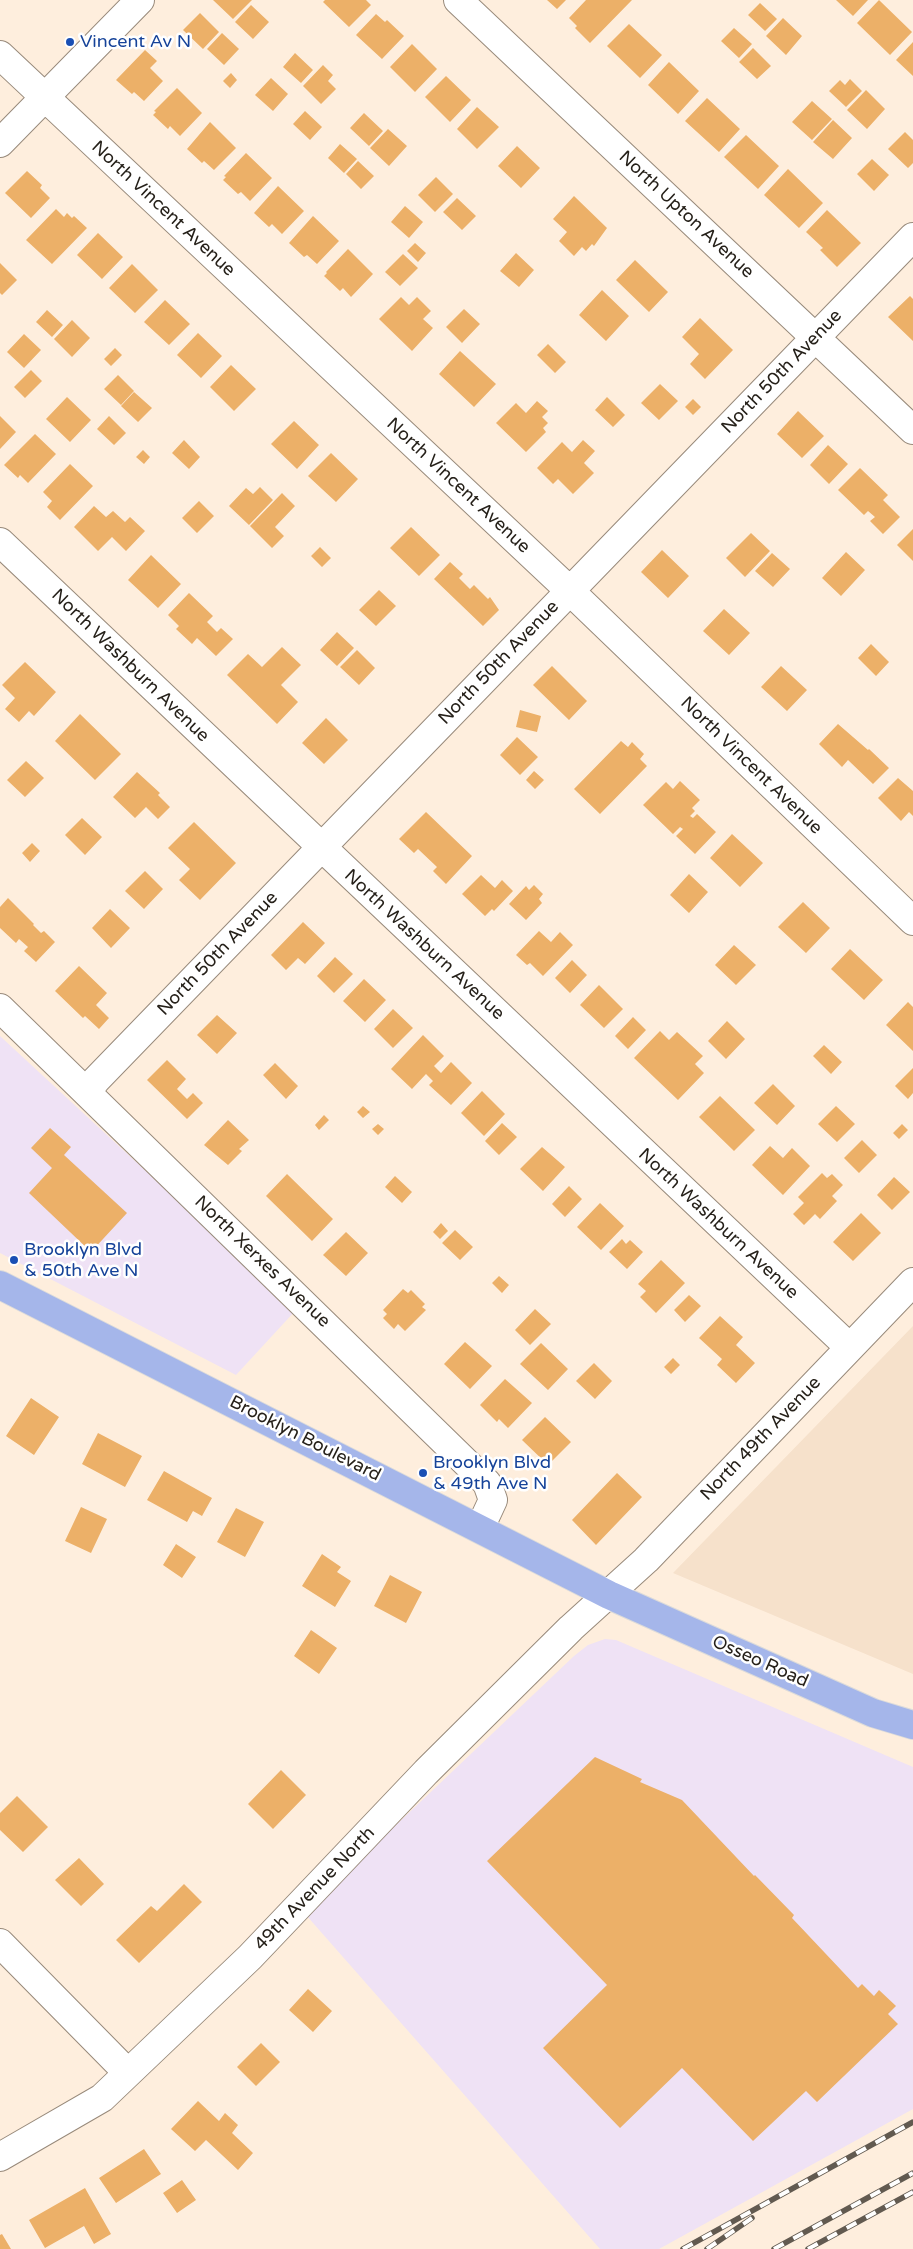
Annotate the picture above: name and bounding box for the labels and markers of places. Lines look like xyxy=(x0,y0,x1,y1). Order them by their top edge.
place label: Vincent Av N xyxy=(80,31,191,53)
marker: Vincent Av N xyxy=(64,36,76,48)
place label: Brooklyn Blvd & 50th Ave N xyxy=(24,1239,142,1282)
marker: Brooklyn Blvd & 50th Ave N xyxy=(8,1254,20,1266)
place label: Brooklyn Blvd & 49th Ave N xyxy=(433,1452,551,1495)
marker: Brooklyn Blvd & 49th Ave N xyxy=(417,1467,429,1479)

